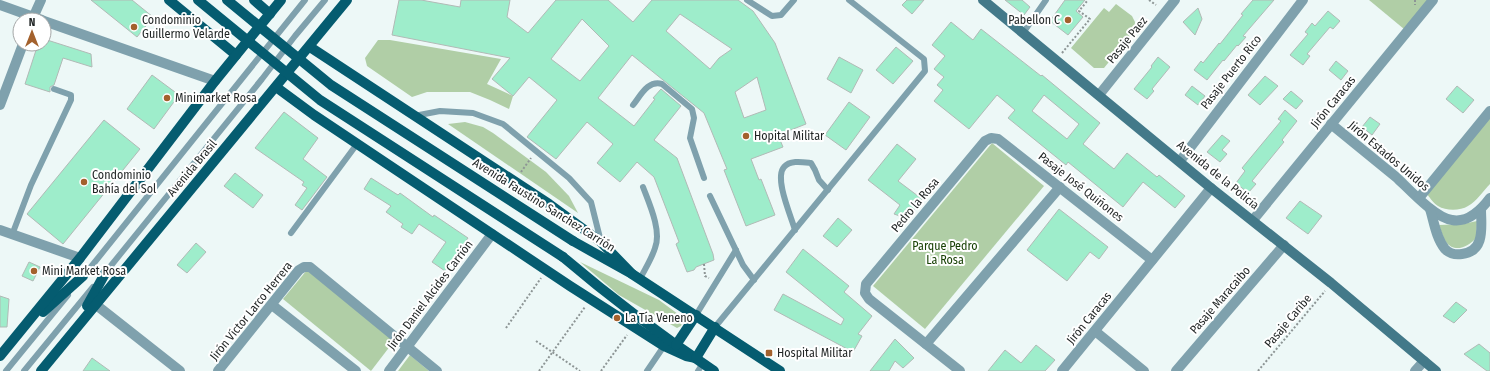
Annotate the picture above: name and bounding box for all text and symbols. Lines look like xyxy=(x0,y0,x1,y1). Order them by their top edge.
north arrow xyxy=(12,12,52,52)
place label: Condominio Guillermo Velarde xyxy=(142,13,230,41)
place label: Pabellon C xyxy=(1008,13,1060,27)
street label: Pasaje Paez xyxy=(1104,14,1150,66)
marker: Pabellon C xyxy=(1063,15,1073,25)
text: N xyxy=(29,16,35,29)
marker: Condominio Guillermo Velarde xyxy=(129,22,139,32)
street label: Pasaje Puerto Rico xyxy=(1198,32,1264,112)
street label: Jirón Caracas xyxy=(1308,73,1358,131)
place label: Minimarket Rosa xyxy=(175,91,257,105)
marker: Minimarket Rosa xyxy=(162,93,172,103)
street label: Jirón Estados Unidos xyxy=(1346,118,1432,194)
place label: Hopital Militar xyxy=(754,129,825,143)
marker: Hopital Militar xyxy=(741,131,751,141)
street label: Avenida Brasil xyxy=(164,137,220,199)
street label: Avenida de la Policía xyxy=(1174,138,1262,212)
street label: Pasaje José Quiñones xyxy=(1036,149,1126,225)
street label: Avenida Faustino Sanchez Carrión xyxy=(470,155,618,255)
place label: Condominio Bahía del Sol xyxy=(92,168,156,196)
street label: Pedro la Rosa xyxy=(888,175,942,235)
marker: Condominio Bahía del Sol xyxy=(79,177,89,187)
street label: Jirón Daniel Alcides Carrión xyxy=(384,238,476,352)
park label: Parque Pedro La Rosa xyxy=(912,239,978,267)
street label: Jirón Víctor Larco Herrera xyxy=(207,259,295,363)
street label: Pasaje Maracaibo xyxy=(1187,263,1253,337)
place label: Mini Market Rosa xyxy=(42,264,126,278)
marker: Mini Market Rosa xyxy=(29,266,39,276)
street label: Jirón Caracas xyxy=(1064,289,1114,347)
street label: Pasaje Caribe xyxy=(1262,291,1314,351)
place label: La Tía Veneno xyxy=(625,311,693,325)
marker: La Tía Veneno xyxy=(612,313,622,323)
place label: Hospital Militar xyxy=(777,346,853,360)
marker: Hospital Militar xyxy=(764,348,774,358)

